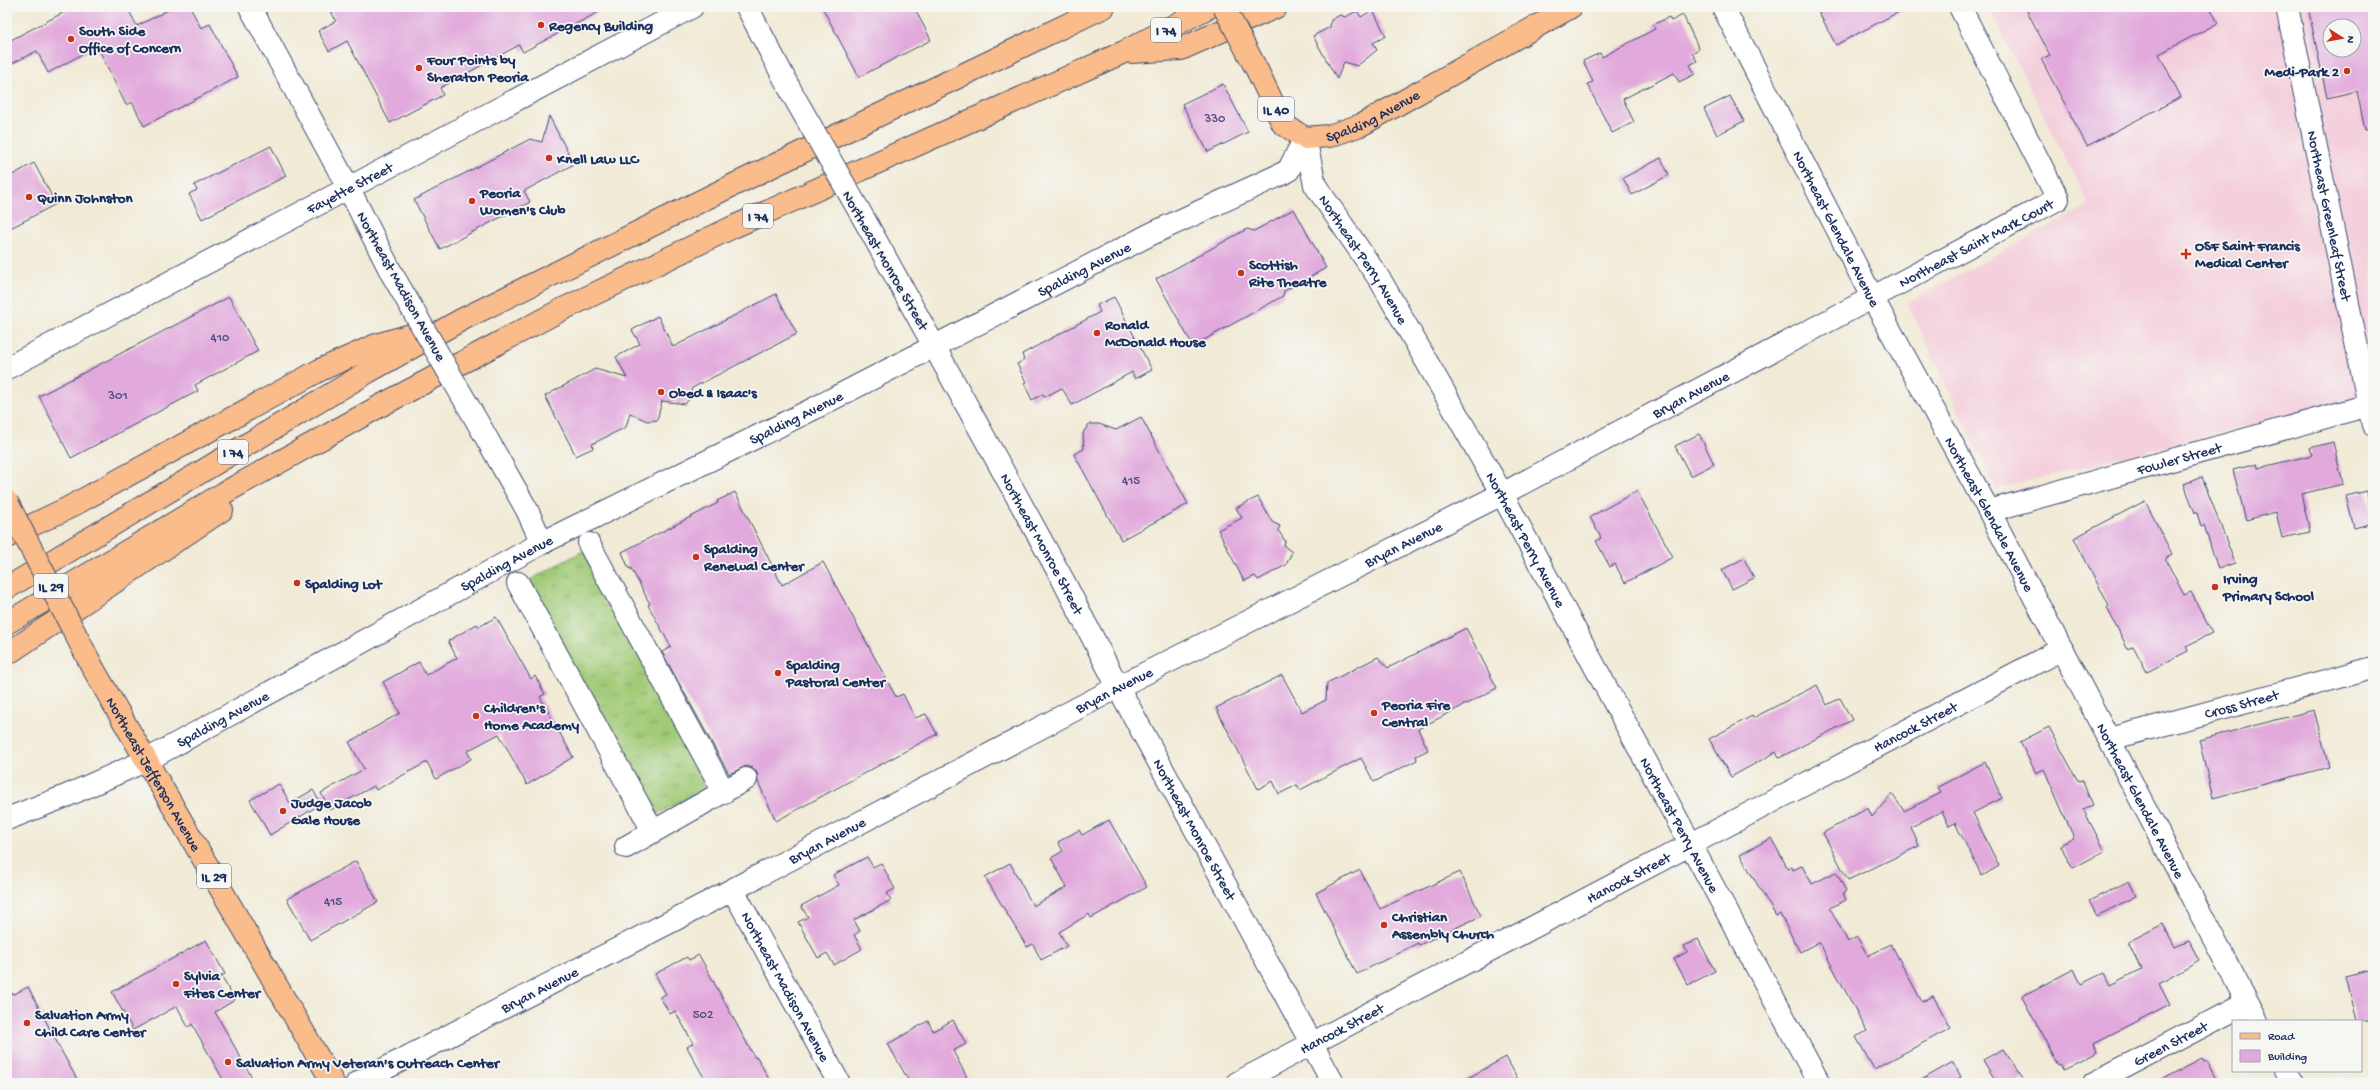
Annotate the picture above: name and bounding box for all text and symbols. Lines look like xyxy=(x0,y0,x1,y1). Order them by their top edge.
place label: Regency Building xyxy=(548,18,653,36)
road number: I 74 xyxy=(1151,18,1181,42)
north arrow xyxy=(2322,18,2362,58)
marker: Regency Building xyxy=(536,20,546,30)
place label: South Side Office of Concern xyxy=(79,23,182,58)
marker: South Side Office of Concern xyxy=(66,34,76,44)
text: N xyxy=(2343,35,2356,44)
place label: Four Points by Sheraton Peoria xyxy=(426,52,529,87)
marker: Four Points by Sheraton Peoria xyxy=(414,63,424,73)
place label: Medi-Park 2 xyxy=(2265,64,2340,82)
marker: Medi-Park 2 xyxy=(2342,66,2352,76)
street label: Spalding Avenue xyxy=(1324,87,1424,147)
road number: IL 40 xyxy=(1258,97,1294,121)
house number: 330 xyxy=(1204,112,1226,127)
street label: Northeast Greenleaf Street xyxy=(2302,129,2355,305)
street label: Northeast Glendale Avenue xyxy=(1787,148,1883,311)
place label: Knell Law LLC xyxy=(556,151,640,169)
marker: Knell Law LLC xyxy=(544,153,554,163)
street label: Fayette Street xyxy=(303,158,398,220)
place label: Peoria Women's Club xyxy=(479,185,565,220)
street label: Northeast Monroe Street xyxy=(837,188,933,336)
place label: Quinn Johnston xyxy=(37,190,134,208)
marker: Quinn Johnston xyxy=(24,192,34,202)
street label: Northeast Perry Avenue xyxy=(1313,192,1411,328)
street label: Northeast Saint Mark Court xyxy=(1896,195,2059,293)
marker: Peoria Women's Club xyxy=(467,196,477,206)
road number: I 74 xyxy=(743,204,773,228)
street label: Northeast Madison Avenue xyxy=(352,209,449,365)
place label: OSF Saint Francis Medical Center xyxy=(2195,238,2301,273)
street label: Spalding Avenue xyxy=(1035,239,1135,302)
marker: OSF Saint Francis Medical Center xyxy=(2180,248,2192,260)
place label: Scottish Rite Theatre xyxy=(1248,257,1328,292)
marker: Scottish Rite Theatre xyxy=(1236,268,1246,278)
place label: Ronald McDonald House xyxy=(1104,317,1207,352)
marker: Ronald McDonald House xyxy=(1092,328,1102,338)
house number: 410 xyxy=(211,331,230,346)
street label: Bryan Avenue xyxy=(1649,368,1733,424)
place label: Obed & Isaac's xyxy=(669,385,758,403)
marker: Obed & Isaac's xyxy=(656,387,666,397)
street label: Spalding Avenue xyxy=(747,388,847,450)
house number: 301 xyxy=(107,389,128,404)
street label: Northeast Glendale Avenue xyxy=(1939,434,2037,596)
street label: Fowler Street xyxy=(2134,439,2225,481)
road number: I 74 xyxy=(218,440,248,464)
street label: Northeast Perry Avenue xyxy=(1481,470,1569,611)
street label: Northeast Monroe Street xyxy=(995,471,1087,620)
house number: 415 xyxy=(1122,474,1140,489)
street label: Bryan Avenue xyxy=(1361,518,1446,573)
street label: Spalding Avenue xyxy=(458,532,557,597)
place label: Spalding Renewal Center xyxy=(703,541,805,576)
marker: Spalding Renewal Center xyxy=(691,552,701,562)
place label: Irving Primary School xyxy=(2222,571,2315,606)
road number: IL 29 xyxy=(34,574,68,598)
place label: Spalding Lot xyxy=(305,576,384,594)
marker: Spalding Lot xyxy=(292,578,302,588)
marker: Irving Primary School xyxy=(2210,582,2220,592)
place label: Spalding Pastoral Center xyxy=(785,657,886,692)
street label: Bryan Avenue xyxy=(1072,664,1157,719)
marker: Spalding Pastoral Center xyxy=(773,668,783,678)
street label: Cross Street xyxy=(2203,686,2283,724)
street label: Spalding Avenue xyxy=(174,688,273,753)
street label: Northeast Jefferson Avenue xyxy=(101,694,204,856)
place label: Peoria Fire Central xyxy=(1381,697,1451,732)
street label: Hancock Street xyxy=(1871,698,1963,758)
place label: Children's Home Academy xyxy=(483,700,580,735)
marker: Peoria Fire Central xyxy=(1369,708,1379,718)
marker: Children's Home Academy xyxy=(471,711,481,721)
street label: Northeast Glendale Avenue xyxy=(2091,721,2188,882)
street label: Northeast Perry Avenue xyxy=(1634,755,1722,897)
street label: Northeast Monroe Street xyxy=(1148,756,1240,906)
place label: Judge Jacob Gale House xyxy=(290,795,372,830)
marker: Judge Jacob Gale House xyxy=(278,806,288,816)
street label: Bryan Avenue xyxy=(785,814,870,870)
street label: Hancock Street xyxy=(1584,849,1676,908)
road number: IL 29 xyxy=(197,864,231,888)
house number: 415 xyxy=(324,895,342,910)
street label: Northeast Madison Avenue xyxy=(736,909,833,1066)
place label: Christian Assembly Church xyxy=(1391,909,1494,944)
marker: Christian Assembly Church xyxy=(1379,920,1389,930)
street label: Bryan Avenue xyxy=(498,964,582,1019)
place label: Sylvia Fites Center xyxy=(183,968,262,1003)
marker: Sylvia Fites Center xyxy=(171,979,181,989)
street label: Hancock Street xyxy=(1297,1000,1389,1059)
place label: Salvation Army Child Care Center xyxy=(34,1007,147,1042)
house number: 502 xyxy=(693,1008,714,1023)
street label: Green Street xyxy=(2131,1017,2213,1072)
marker: Salvation Army Child Care Center xyxy=(22,1018,32,1028)
legend xyxy=(2232,1020,2362,1072)
text: Road xyxy=(2268,1031,2295,1045)
text: Building xyxy=(2267,1051,2307,1065)
place label: Salvation Army Veteran's Outreach Center xyxy=(236,1055,501,1073)
marker: Salvation Army Veteran's Outreach Center xyxy=(223,1057,233,1067)

